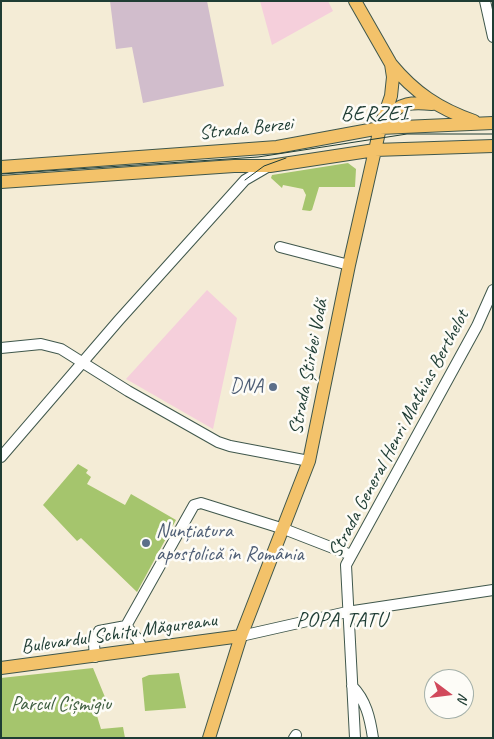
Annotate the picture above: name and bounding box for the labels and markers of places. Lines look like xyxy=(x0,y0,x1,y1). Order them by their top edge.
place label: DNA xyxy=(230,375,263,399)
marker: DNA xyxy=(267,381,279,393)
place label: Nunțiatura apostolică în România xyxy=(156,520,303,567)
marker: Nunțiatura apostolică în România xyxy=(140,537,152,549)

